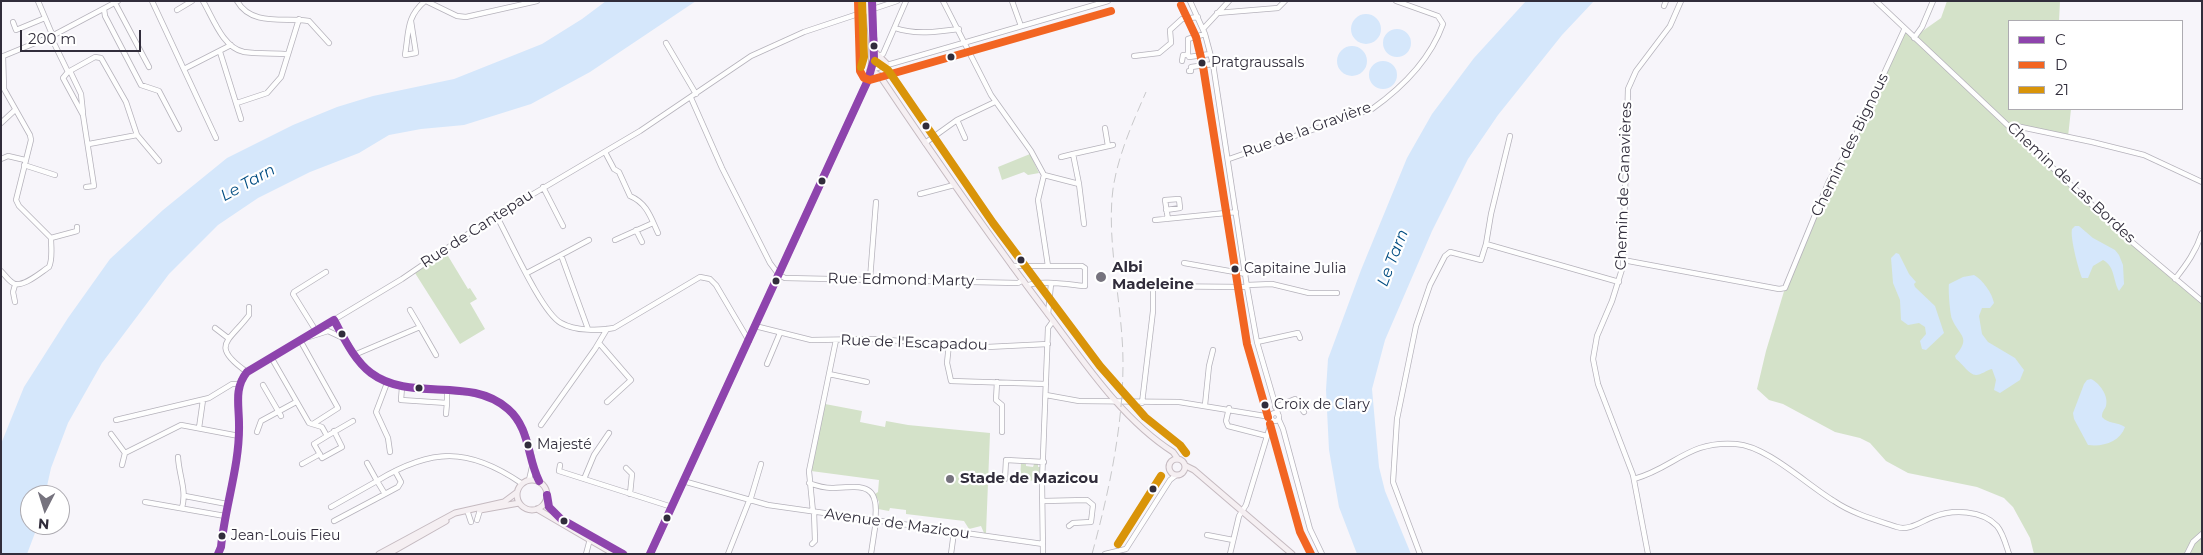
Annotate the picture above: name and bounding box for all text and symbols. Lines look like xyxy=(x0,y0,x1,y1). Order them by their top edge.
scale bar xyxy=(22,20,144,52)
legend xyxy=(2008,20,2183,110)
text: 200 m xyxy=(28,29,76,48)
text: C xyxy=(2055,30,2066,49)
unlabelled marker xyxy=(869,41,879,51)
unlabelled marker xyxy=(946,52,956,62)
place label: Pratgraussals xyxy=(1211,55,1304,71)
text: D xyxy=(2055,55,2067,74)
marker: Pratgraussals xyxy=(1197,58,1207,68)
street label: Chemin des Bignous xyxy=(1808,71,1892,219)
text: 21 xyxy=(2055,80,2069,99)
street label: Rue de la Gravière xyxy=(1240,98,1374,162)
street label: Chemin de Canavières xyxy=(1612,101,1636,271)
street label: Chemin de Las Bordes xyxy=(2003,119,2139,247)
unlabelled marker xyxy=(921,121,931,131)
water label: Le Tarn xyxy=(217,160,279,206)
unlabelled marker xyxy=(817,176,827,186)
street label: Rue de Cantepau xyxy=(417,186,537,272)
water label: Le Tarn xyxy=(1373,227,1413,289)
unlabelled marker xyxy=(1016,255,1026,265)
place label: Albi Madeleine xyxy=(1112,259,1194,294)
place label: Capitaine Julia xyxy=(1244,261,1346,277)
marker: Capitaine Julia xyxy=(1230,264,1240,274)
street label: Rue Edmond Marty xyxy=(828,270,974,290)
marker: Albi Madeleine xyxy=(1094,270,1108,284)
unlabelled marker xyxy=(771,276,781,286)
unlabelled marker xyxy=(337,329,347,339)
street label: Rue de l'Escapadou xyxy=(840,331,988,355)
unlabelled marker xyxy=(414,383,424,393)
place label: Croix de Clary xyxy=(1274,397,1370,413)
marker: Croix de Clary xyxy=(1260,400,1270,410)
place label: Majesté xyxy=(537,437,592,453)
marker: Majesté xyxy=(523,440,533,450)
place label: Stade de Mazicou xyxy=(960,470,1098,488)
marker: Stade de Mazicou xyxy=(944,473,956,485)
unlabelled marker xyxy=(1148,484,1158,494)
north arrow xyxy=(20,485,70,535)
street label: Avenue de Mazicou xyxy=(823,505,971,543)
unlabelled marker xyxy=(662,513,672,523)
text: N xyxy=(37,514,50,533)
unlabelled marker xyxy=(559,516,569,526)
place label: Jean-Louis Fieu xyxy=(231,528,340,544)
marker: Jean-Louis Fieu xyxy=(217,531,227,541)

